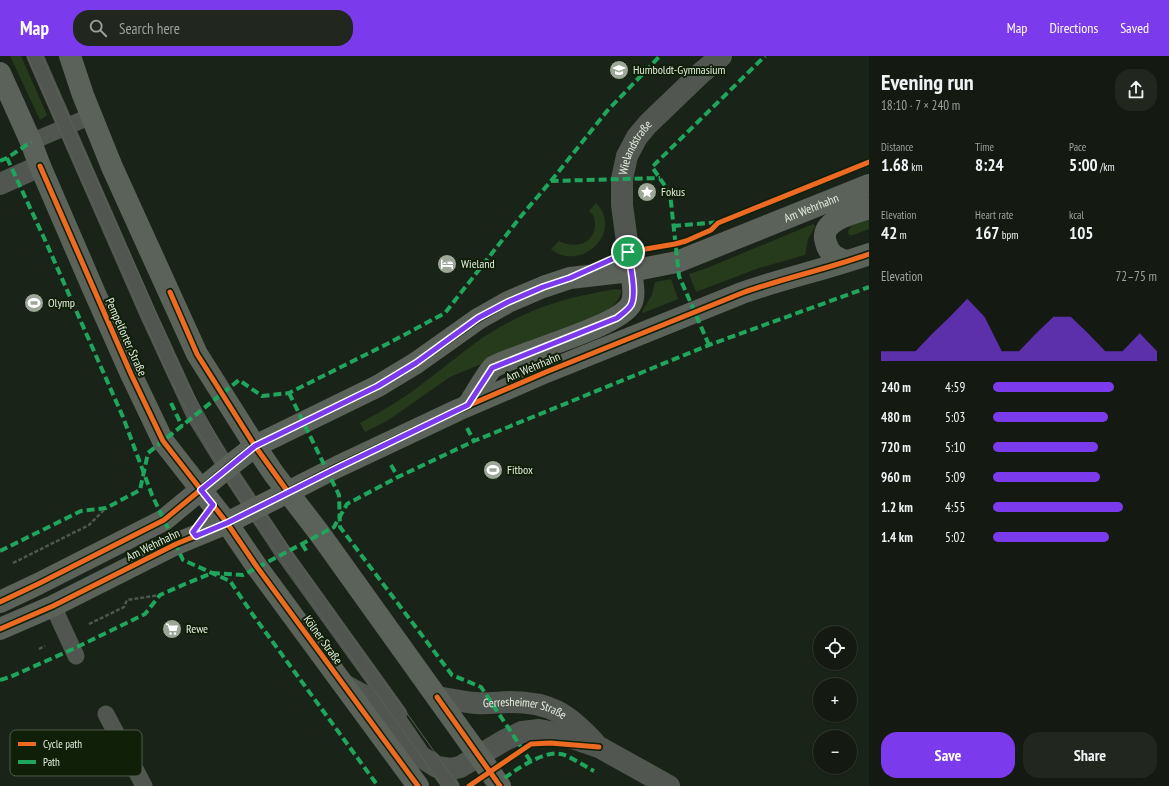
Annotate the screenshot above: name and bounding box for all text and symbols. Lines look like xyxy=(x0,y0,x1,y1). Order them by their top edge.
search box xyxy=(73,10,353,46)
text: Map xyxy=(20,16,49,40)
icon: search xyxy=(87,17,109,39)
text: Search here xyxy=(119,19,180,38)
text: Map xyxy=(1007,19,1027,37)
text: Directions xyxy=(1049,19,1098,37)
text: Saved xyxy=(1120,19,1149,37)
school or university icon: Humboldt-Gymnasium xyxy=(608,59,630,81)
place label: Humboldt-Gymnasium xyxy=(633,62,726,77)
text: Evening run xyxy=(881,68,974,96)
button: share xyxy=(1115,69,1157,111)
text: 18:10 · 7 × 240 m xyxy=(881,97,960,114)
street label: Wielandstraße xyxy=(615,117,655,176)
text: Distance xyxy=(881,140,913,154)
text: Time xyxy=(975,140,994,154)
text: Pace xyxy=(1069,140,1086,154)
text: 1.68 xyxy=(881,154,909,176)
text: 8:24 xyxy=(975,154,1004,176)
text: 5:00 xyxy=(1069,154,1098,176)
text: km xyxy=(909,160,923,174)
text: /km xyxy=(1098,160,1115,174)
place icon: Fokus xyxy=(636,181,658,203)
place label: Fokus xyxy=(661,184,685,199)
street label: Am Wehrhahn xyxy=(782,190,841,225)
text: Elevation xyxy=(881,208,916,222)
text: Heart rate xyxy=(975,208,1013,222)
text: kcal xyxy=(1069,208,1084,222)
text: 42 xyxy=(881,222,897,244)
text: 167 xyxy=(975,222,999,244)
text: 105 xyxy=(1069,222,1093,244)
text: m xyxy=(897,228,907,242)
text: bpm xyxy=(999,228,1018,242)
pin xyxy=(611,235,645,269)
icon: arrive xyxy=(617,241,639,263)
hotel icon: Wieland xyxy=(436,253,458,275)
place label: Wieland xyxy=(461,256,495,271)
text: Elevation xyxy=(881,268,923,285)
text: 72–75 m xyxy=(1115,268,1157,285)
sports icon: Olymp xyxy=(23,292,45,314)
place label: Olymp xyxy=(48,295,75,310)
street label: Pempelforter Straße xyxy=(103,295,150,378)
street label: Am Wehrhahn xyxy=(503,348,562,385)
text: 240 m xyxy=(881,379,911,396)
text: 4:59 xyxy=(945,379,965,396)
text: 480 m xyxy=(881,409,911,426)
text: 5:03 xyxy=(945,409,965,426)
text: 720 m xyxy=(881,439,911,456)
text: 5:10 xyxy=(945,439,965,456)
sports icon: Fitbox xyxy=(482,459,504,481)
place label: Fitbox xyxy=(507,462,533,477)
text: 960 m xyxy=(881,469,911,486)
text: 5:09 xyxy=(945,469,965,486)
text: 1.2 km xyxy=(881,499,913,516)
text: 4:55 xyxy=(945,499,965,516)
street label: Am Wehrhahn xyxy=(124,525,182,564)
text: 1.4 km xyxy=(881,529,913,546)
text: 5:02 xyxy=(945,529,965,546)
street label: Kölner Straße xyxy=(301,612,346,667)
supermarket icon: Rewe xyxy=(161,618,183,640)
place label: Rewe xyxy=(186,621,208,636)
map controls xyxy=(813,626,857,774)
button: locate xyxy=(813,626,857,670)
button: + xyxy=(813,678,857,722)
street label: Gerresheimer Straße xyxy=(483,694,570,722)
legend xyxy=(10,730,142,776)
button: − xyxy=(813,730,857,774)
button: Save xyxy=(881,732,1015,778)
button: Share xyxy=(1023,732,1157,778)
text: Cycle path xyxy=(43,737,82,751)
text: Path xyxy=(43,755,60,769)

